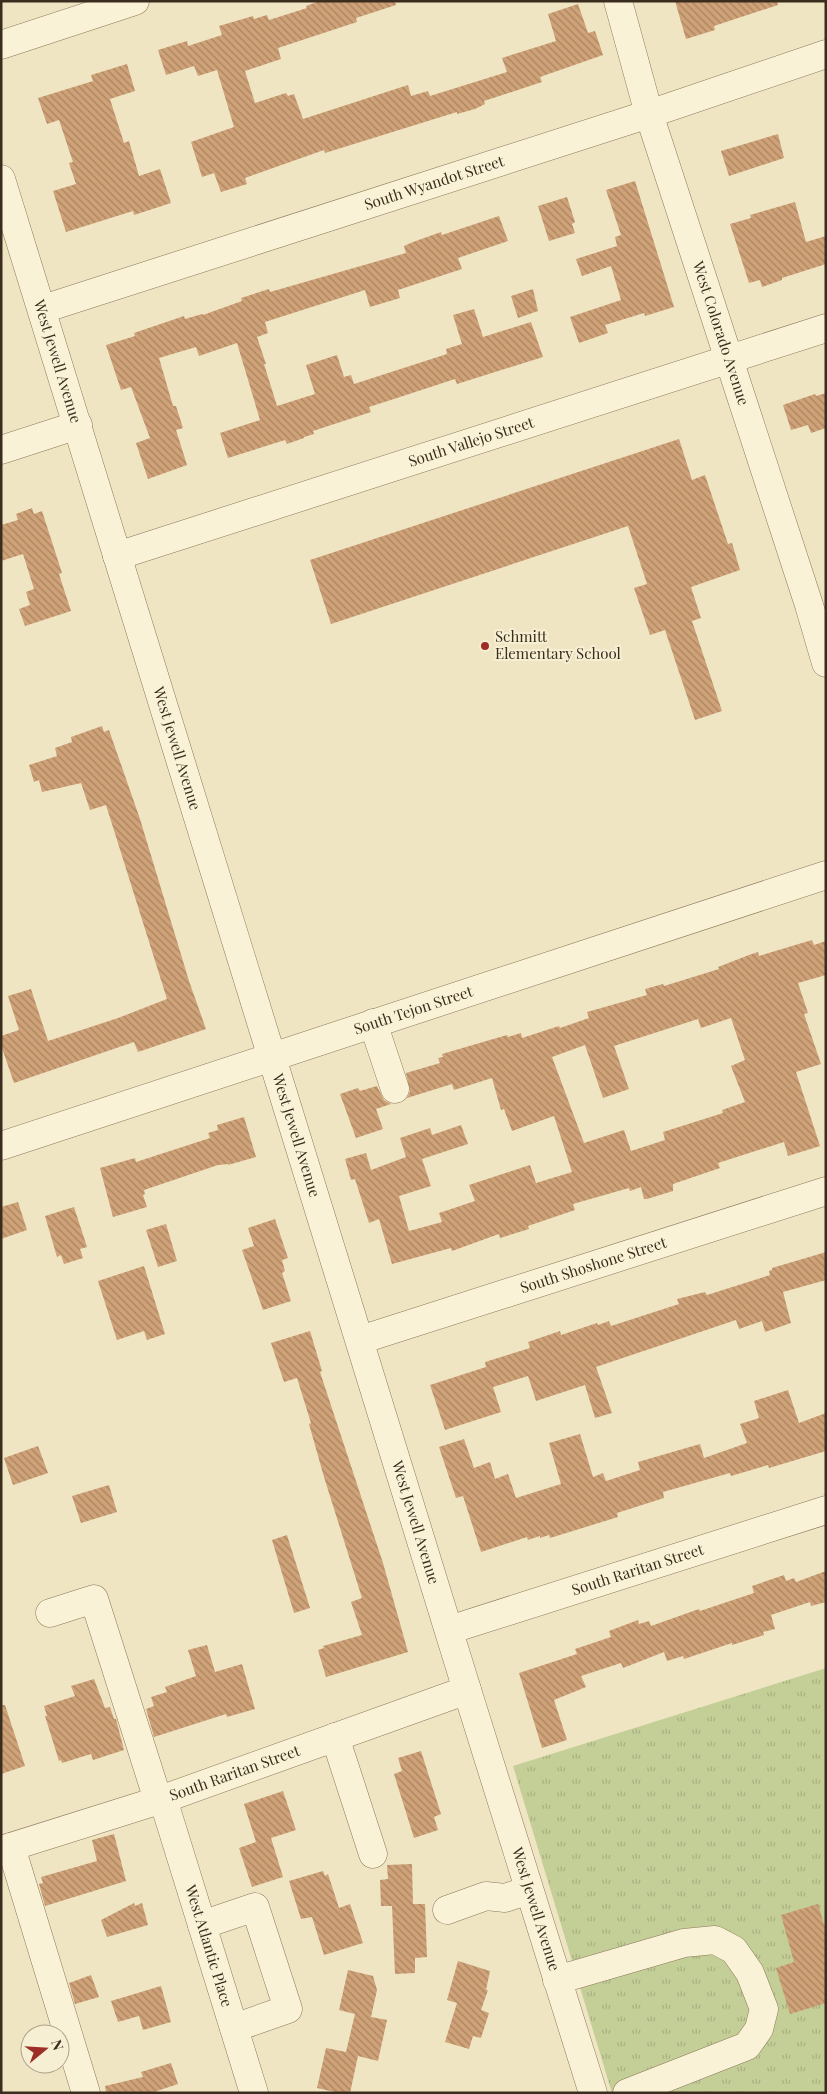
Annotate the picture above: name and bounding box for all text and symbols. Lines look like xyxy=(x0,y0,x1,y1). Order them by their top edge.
street label: South Wyandot Street xyxy=(361,150,507,214)
street label: West Colorado Avenue xyxy=(688,258,754,408)
street label: West Jewell Avenue xyxy=(30,296,87,425)
street label: South Vallejo Street xyxy=(406,411,537,471)
place label: Schmitt Elementary School xyxy=(495,626,621,663)
marker: Schmitt Elementary School xyxy=(479,640,491,652)
street label: West Jewell Avenue xyxy=(149,683,206,812)
street label: South Tejon Street xyxy=(351,981,476,1038)
street label: West Jewell Avenue xyxy=(268,1070,325,1199)
street label: South Shoshone Street xyxy=(517,1231,669,1297)
street label: West Jewell Avenue xyxy=(388,1457,445,1586)
street label: South Raritan Street xyxy=(569,1538,706,1599)
street label: South Raritan Street xyxy=(166,1740,303,1805)
street label: West Jewell Avenue xyxy=(508,1844,565,1973)
street label: West Atlantic Place xyxy=(181,1881,238,2009)
north arrow xyxy=(20,2024,70,2074)
text: N xyxy=(47,2037,68,2053)

